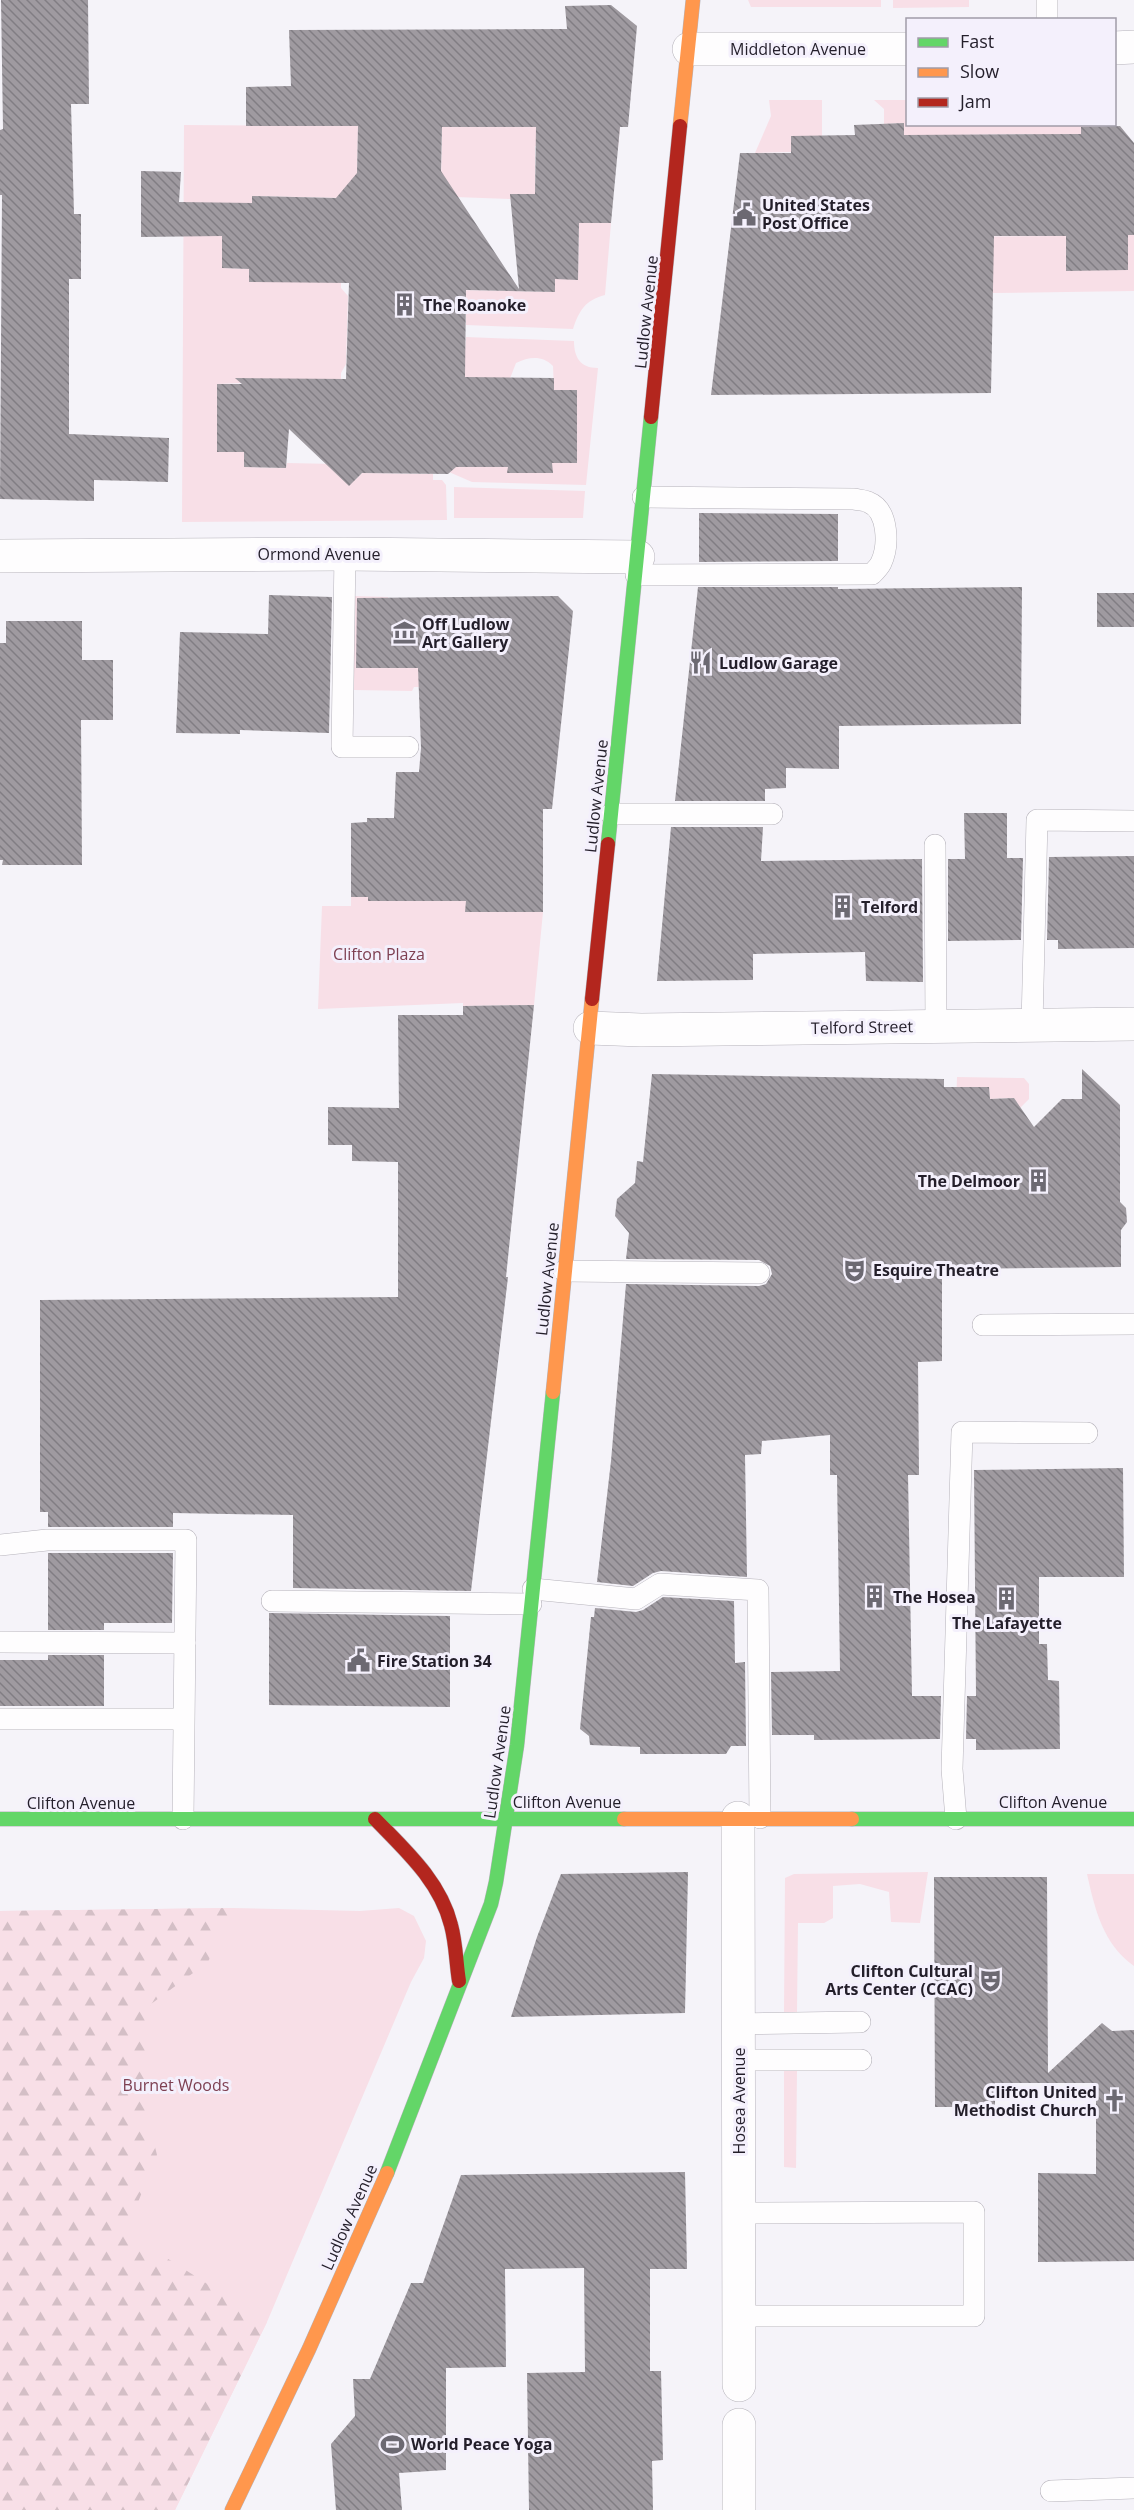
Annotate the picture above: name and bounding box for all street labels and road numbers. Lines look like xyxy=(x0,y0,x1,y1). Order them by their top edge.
street label: Middleton Avenue xyxy=(730,38,866,60)
street label: Ludlow Avenue xyxy=(629,254,663,370)
street label: Ormond Avenue xyxy=(258,543,380,565)
street label: Ludlow Avenue xyxy=(579,738,613,854)
street label: Telford Street xyxy=(811,1015,913,1039)
street label: Ludlow Avenue xyxy=(530,1221,564,1337)
street label: Ludlow Avenue xyxy=(478,1704,516,1820)
street label: Clifton Avenue xyxy=(513,1791,621,1813)
street label: Clifton Avenue xyxy=(999,1791,1107,1813)
street label: Clifton Avenue xyxy=(27,1792,135,1814)
street label: Hosea Avenue xyxy=(728,2048,750,2154)
street label: Ludlow Avenue xyxy=(316,2160,382,2273)

